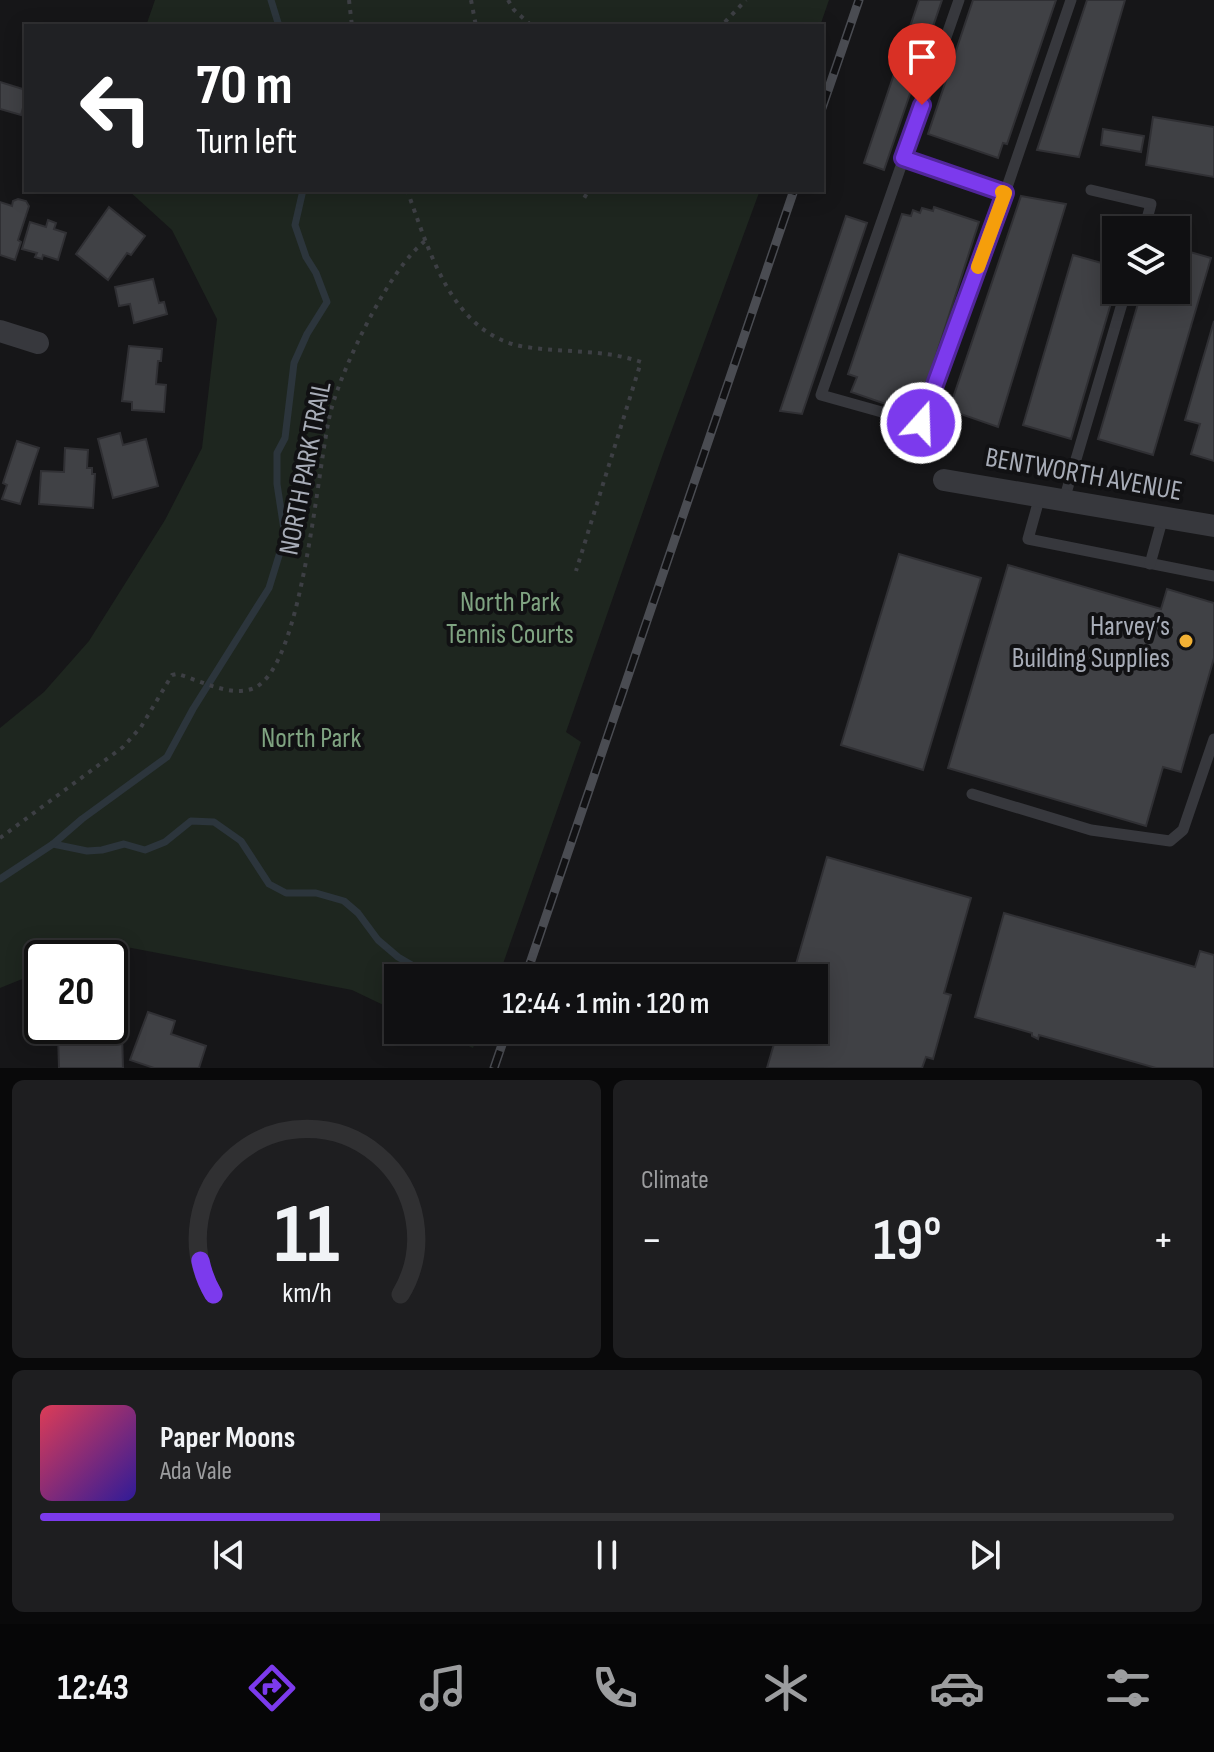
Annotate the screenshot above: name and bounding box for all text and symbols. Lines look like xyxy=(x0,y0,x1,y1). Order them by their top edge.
pin xyxy=(888,23,956,105)
icon: arrive xyxy=(900,35,944,79)
text: 70 m xyxy=(196,53,293,120)
icon: left xyxy=(64,56,168,160)
text: Turn left xyxy=(196,121,297,164)
map controls xyxy=(1102,216,1190,304)
button: layers xyxy=(1102,216,1190,304)
street label: NORTH PARK TRAIL xyxy=(272,379,338,558)
position arrow xyxy=(879,381,963,465)
street label: BENTWORTH AVENUE xyxy=(983,441,1185,508)
park label: North Park Tennis Courts xyxy=(446,586,574,651)
place label: Harvey’s Building Supplies xyxy=(1012,610,1170,675)
marker: Harvey’s Building Supplies xyxy=(1177,632,1195,650)
park label: North Park xyxy=(261,722,361,755)
speed limit sign: 20 xyxy=(24,940,128,1044)
text: 12:44 · 1 min · 120 m xyxy=(503,986,709,1022)
text: Climate xyxy=(641,1165,709,1196)
text: 11 xyxy=(274,1186,339,1286)
text: 19° xyxy=(873,1205,942,1277)
text: − xyxy=(641,1214,663,1267)
text: + xyxy=(1152,1214,1174,1267)
text: km/h xyxy=(282,1276,331,1311)
text: Paper Moons xyxy=(160,1420,295,1456)
text: Ada Vale xyxy=(160,1456,232,1487)
icon: previous xyxy=(207,1533,251,1577)
icon: pause xyxy=(585,1533,629,1577)
icon: next xyxy=(963,1533,1007,1577)
icon: directions xyxy=(244,1660,300,1716)
icon: music xyxy=(415,1660,471,1716)
icon: phone xyxy=(587,1660,643,1716)
icon: climate xyxy=(758,1660,814,1716)
icon: car xyxy=(929,1660,985,1716)
icon: filters xyxy=(1100,1660,1156,1716)
text: 12:43 xyxy=(58,1667,129,1710)

